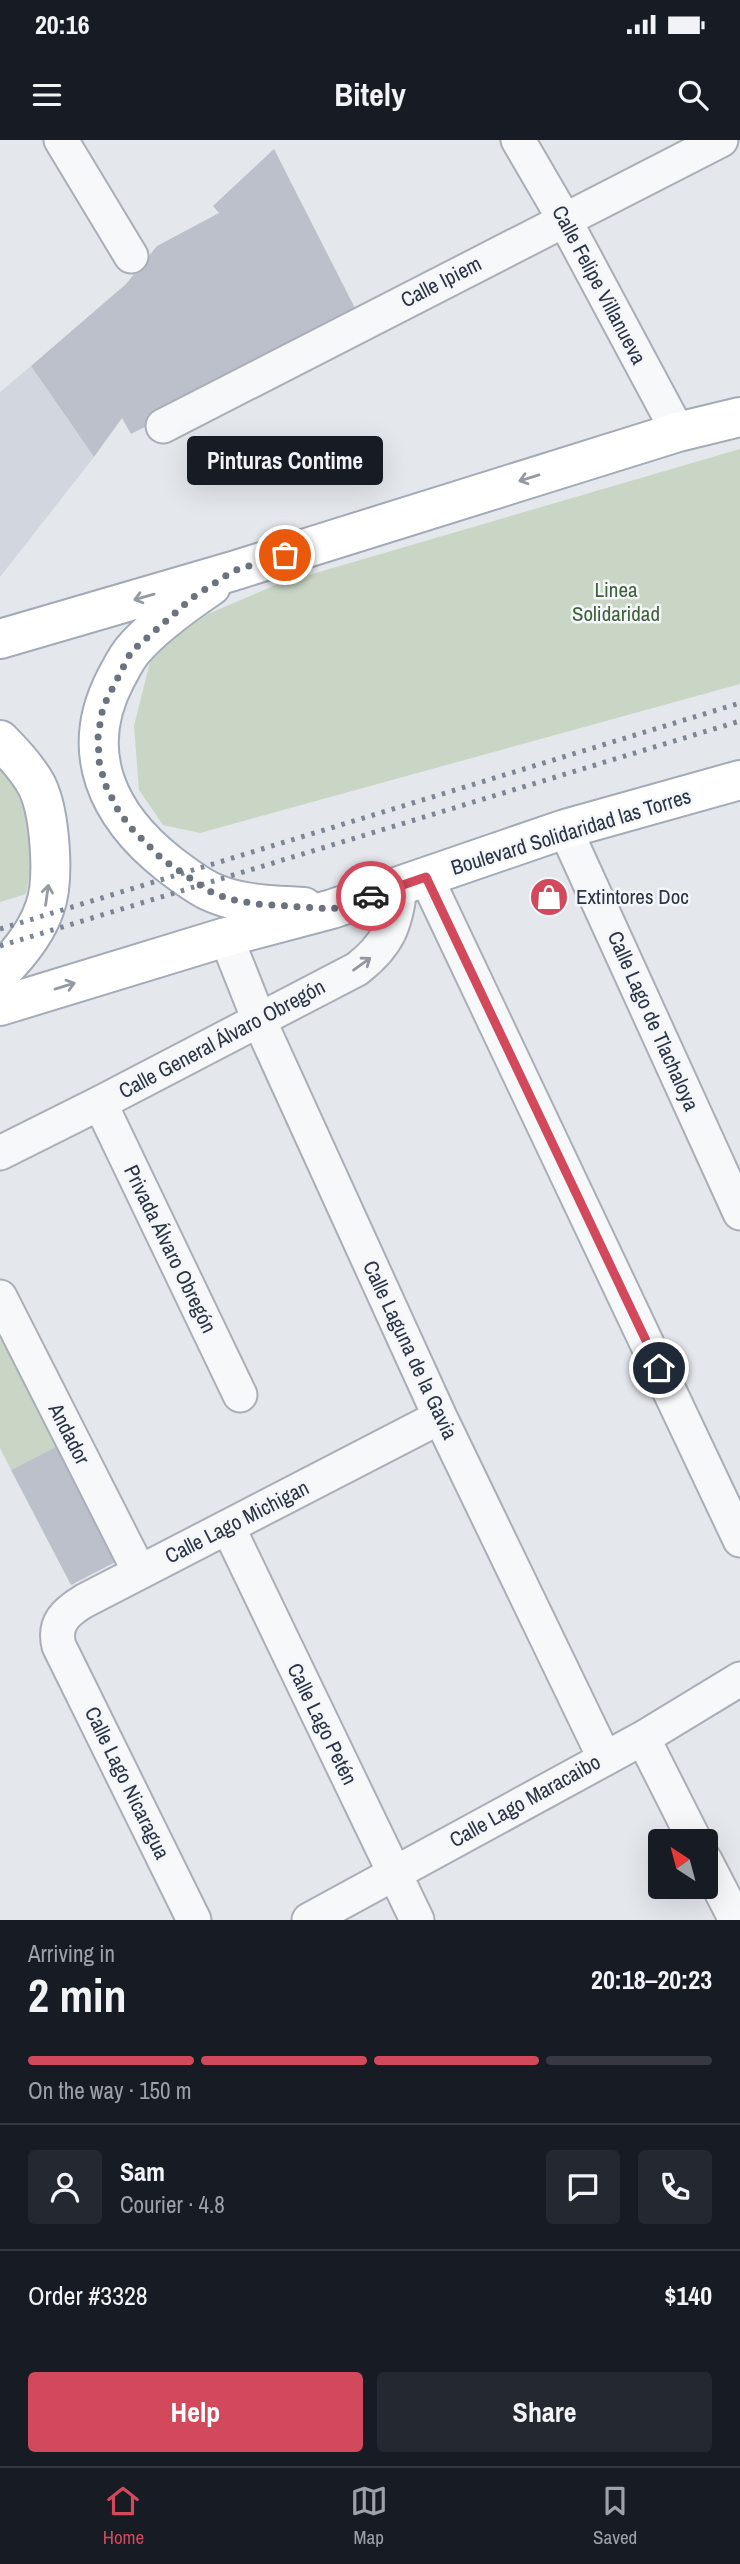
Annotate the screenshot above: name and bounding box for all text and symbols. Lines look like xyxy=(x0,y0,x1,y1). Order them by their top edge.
text: 20:16 xyxy=(35,7,90,42)
text: Bitely xyxy=(334,73,406,116)
icon: menu xyxy=(28,76,66,114)
icon: search xyxy=(674,76,712,114)
street label: Calle Felipe Villanueva xyxy=(545,200,654,370)
street label: Calle Ipiem xyxy=(395,249,486,314)
callout: Pinturas Contime xyxy=(187,436,383,485)
text: Pinturas Contime xyxy=(207,445,363,476)
one-way arrow xyxy=(518,473,540,485)
pin xyxy=(255,525,315,585)
icon: bag xyxy=(266,536,304,574)
park label: Linea Solidaridad xyxy=(572,575,660,628)
one-way arrow xyxy=(133,592,155,605)
street label: Boulevard Solidaridad las Torres xyxy=(447,781,694,882)
courier xyxy=(336,861,406,931)
shop icon: Extintores Doc xyxy=(528,876,570,918)
icon: car xyxy=(352,877,390,915)
place label: Extintores Doc xyxy=(576,882,689,911)
one-way arrow xyxy=(40,884,53,907)
street label: Calle Lago de Tlachaloya xyxy=(601,926,706,1116)
one-way arrow xyxy=(352,957,371,971)
street label: Calle General Álvaro Obregón xyxy=(114,972,330,1105)
one-way arrow xyxy=(54,978,76,991)
street label: Privada Álvaro Obregón xyxy=(117,1160,224,1338)
street label: Calle Laguna de la Gavia xyxy=(356,1256,465,1444)
pin xyxy=(629,1338,689,1398)
icon: home xyxy=(640,1349,678,1387)
street label: Andador xyxy=(41,1397,97,1470)
street label: Calle Lago Michigan xyxy=(160,1473,314,1570)
street label: Calle Lago Petén xyxy=(280,1658,364,1790)
street label: Calle Lago Nicaragua xyxy=(78,1702,177,1864)
street label: Calle Lago Maracaibo xyxy=(444,1747,605,1854)
north arrow xyxy=(648,1829,718,1899)
map controls xyxy=(648,1829,718,1899)
text: Arriving in xyxy=(28,1938,115,1969)
text: 20:18–20:23 xyxy=(591,1962,712,1997)
text: 2 min xyxy=(28,1964,127,2026)
text: On the way · 150 m xyxy=(28,2075,192,2106)
button: person xyxy=(28,2150,102,2224)
button: chat xyxy=(546,2150,620,2224)
button: phone xyxy=(638,2150,712,2224)
text: Sam xyxy=(120,2154,165,2189)
text: Courier · 4.8 xyxy=(120,2189,225,2220)
text: Order #3328 xyxy=(28,2278,148,2313)
text: $140 xyxy=(665,2278,712,2313)
button: Help xyxy=(28,2372,363,2452)
button: Share xyxy=(377,2372,712,2452)
tab: Home xyxy=(103,2482,144,2550)
tab: Map xyxy=(350,2482,388,2550)
tab: Saved xyxy=(593,2482,637,2550)

